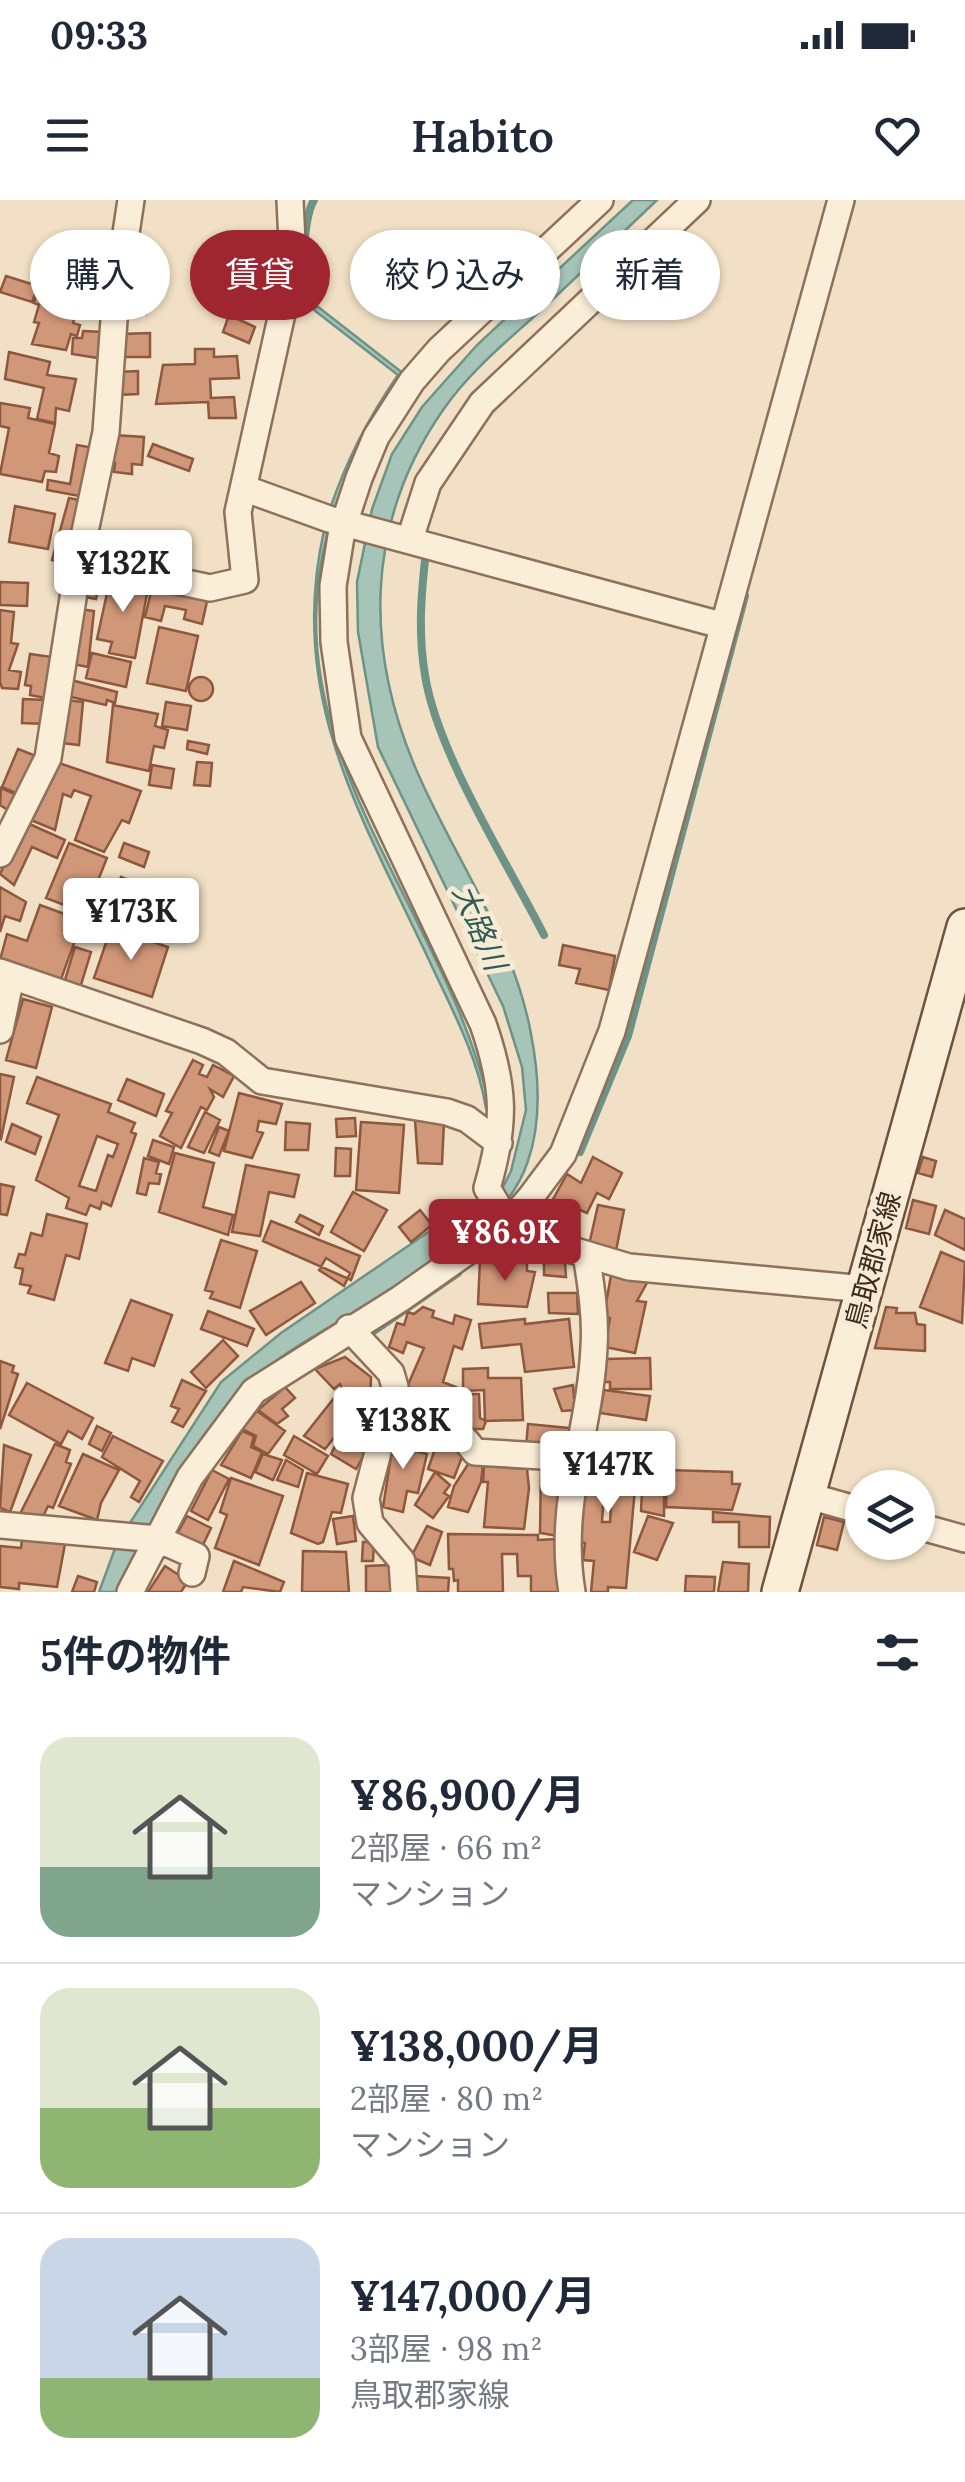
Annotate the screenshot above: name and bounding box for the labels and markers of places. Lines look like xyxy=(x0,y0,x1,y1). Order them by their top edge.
pin: ¥132K xyxy=(53,530,193,615)
pin: ¥173K xyxy=(61,878,201,963)
pin: ¥86.9K xyxy=(424,1199,586,1284)
pin: ¥138K xyxy=(333,1387,473,1472)
pin: ¥147K xyxy=(538,1431,678,1516)

